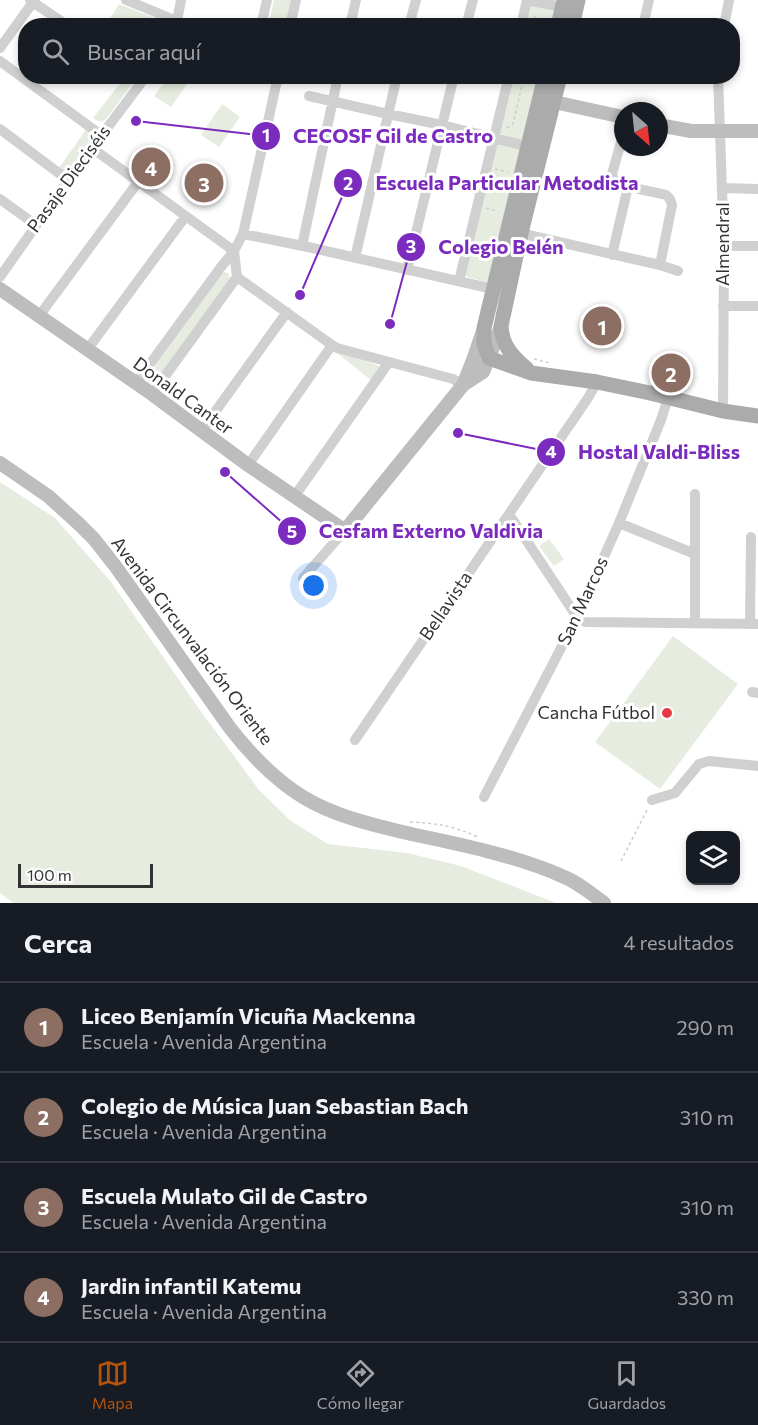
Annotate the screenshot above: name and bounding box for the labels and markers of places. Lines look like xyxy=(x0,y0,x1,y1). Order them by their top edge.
callout: CECOSF Gil de Castro xyxy=(251,117,506,155)
pin: 4 xyxy=(132,144,170,190)
pin: 3 xyxy=(184,160,224,206)
callout: Escuela Particular Metodista xyxy=(333,164,650,202)
callout: Colegio Belén xyxy=(396,228,576,266)
pin: 1 xyxy=(582,304,622,348)
pin: 2 xyxy=(652,350,690,395)
callout: Hostal Valdi-Bliss xyxy=(536,433,752,471)
callout: Cesfam Externo Valdivia xyxy=(277,512,555,550)
place label: Cancha Fútbol xyxy=(537,701,655,723)
marker: Cancha Fútbol xyxy=(660,706,674,720)

